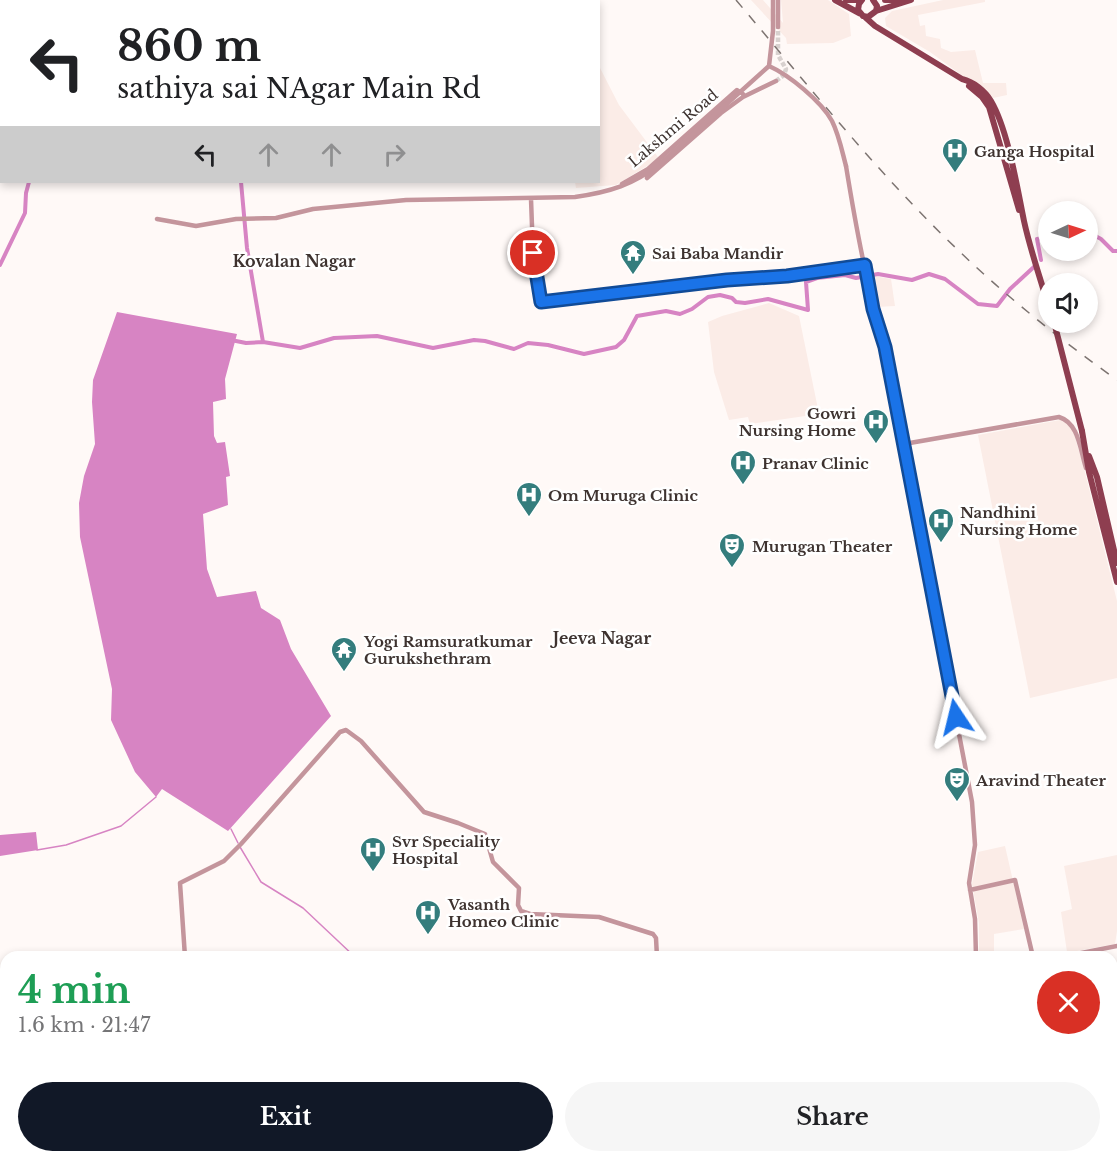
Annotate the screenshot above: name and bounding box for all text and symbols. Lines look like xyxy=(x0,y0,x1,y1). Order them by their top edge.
text: 860 m xyxy=(117,20,261,72)
icon: left xyxy=(18,24,96,102)
text: sathiya sai NAgar Main Rd xyxy=(117,72,481,105)
street label: Lakshmi Road xyxy=(624,85,722,171)
hospital icon: Ganga Hospital xyxy=(940,136,970,174)
icon: left xyxy=(189,138,222,171)
icon: ahead xyxy=(252,138,285,171)
icon: ahead xyxy=(315,138,348,171)
icon: right xyxy=(378,138,411,171)
place label: Ganga Hospital xyxy=(974,142,1095,161)
north arrow xyxy=(1038,201,1098,261)
map controls xyxy=(1038,201,1098,333)
pin xyxy=(507,227,558,278)
icon: arrive xyxy=(516,236,549,269)
temple icon: Sai Baba Mandir xyxy=(618,238,648,276)
place label: Sai Baba Mandir xyxy=(652,244,784,263)
district label: Kovalan Nagar xyxy=(232,251,356,271)
button: sound xyxy=(1038,273,1098,333)
place label: Gowri Nursing Home xyxy=(739,404,857,440)
hospital icon: Gowri Nursing Home xyxy=(861,407,891,445)
hospital icon: Pranav Clinic xyxy=(728,448,758,486)
place label: Pranav Clinic xyxy=(762,454,869,473)
hospital icon: Om Muruga Clinic xyxy=(514,480,544,518)
place label: Om Muruga Clinic xyxy=(548,486,698,505)
place label: Nandhini Nursing Home xyxy=(960,503,1077,539)
hospital icon: Nandhini Nursing Home xyxy=(926,506,956,544)
theatre icon: Murugan Theater xyxy=(717,531,747,569)
place label: Murugan Theater xyxy=(752,537,893,556)
district label: Jeeva Nagar xyxy=(550,628,651,648)
place label: Yogi Ramsuratkumar Gurukshethram xyxy=(363,632,533,668)
temple icon: Yogi Ramsuratkumar Gurukshethram xyxy=(329,635,359,673)
position arrow xyxy=(924,685,988,749)
theatre icon: Aravind Theater xyxy=(942,765,972,803)
place label: Aravind Theater xyxy=(975,771,1107,790)
place label: Svr Speciality Hospital xyxy=(392,832,500,868)
hospital icon: Svr Speciality Hospital xyxy=(358,835,388,873)
place label: Vasanth Homeo Clinic xyxy=(447,895,559,931)
hospital icon: Vasanth Homeo Clinic xyxy=(413,898,443,936)
text: 4 min xyxy=(18,968,130,1013)
button: close xyxy=(1037,971,1100,1034)
text: 1.6 km · 21:47 xyxy=(18,1013,150,1037)
button: Exit xyxy=(18,1082,553,1151)
button: Share xyxy=(565,1082,1100,1151)

